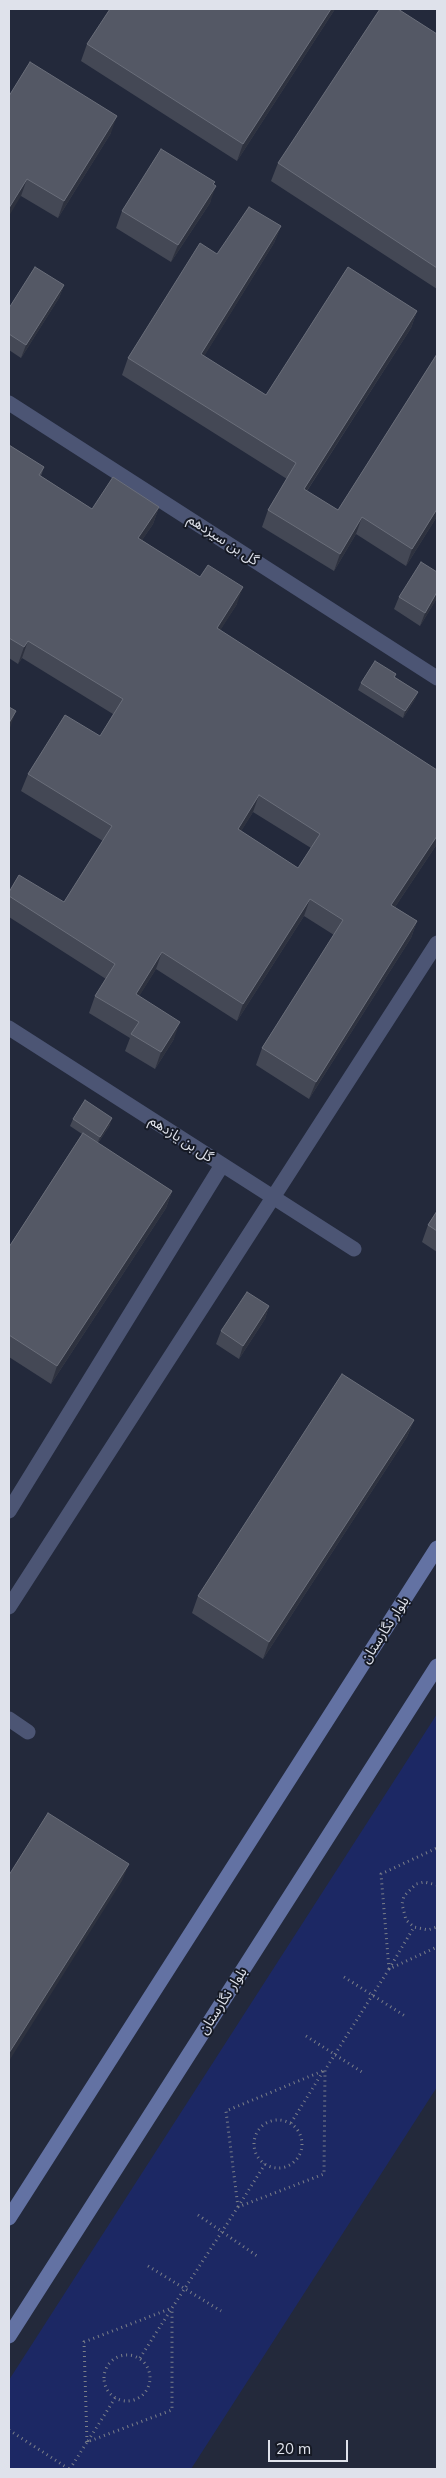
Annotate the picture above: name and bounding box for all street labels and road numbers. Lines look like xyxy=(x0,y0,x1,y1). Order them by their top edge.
street label: گل بن سیزدهم xyxy=(184,511,262,569)
street label: گل بن یازدهم xyxy=(146,1112,216,1166)
street label: بلوار نگارستان xyxy=(357,1593,413,1667)
street label: بلوار نگارستان xyxy=(195,1964,251,2038)

